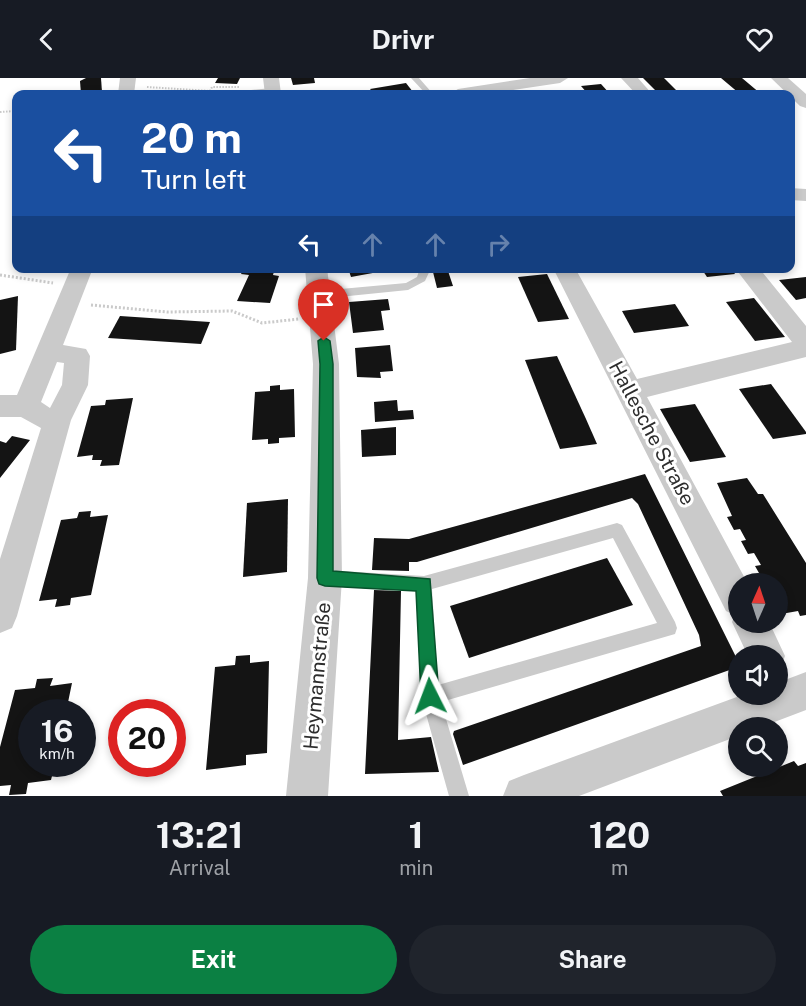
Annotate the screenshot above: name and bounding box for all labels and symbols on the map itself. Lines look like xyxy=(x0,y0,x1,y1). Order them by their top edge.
pin xyxy=(298,279,349,341)
street label: Hallesche Straße xyxy=(604,357,700,509)
north arrow xyxy=(728,573,788,633)
street label: Heymannstraße xyxy=(299,601,335,751)
position arrow xyxy=(398,664,462,728)
speed limit sign: 20 xyxy=(108,699,186,777)

